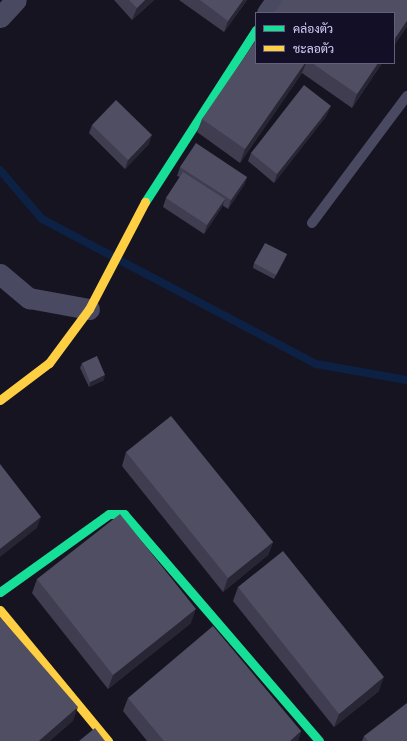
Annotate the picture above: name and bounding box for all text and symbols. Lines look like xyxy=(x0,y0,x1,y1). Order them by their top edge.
legend xyxy=(255,12,395,64)
text: คล่องตัว xyxy=(293,20,333,37)
text: ชะลอตัว xyxy=(293,40,334,57)

